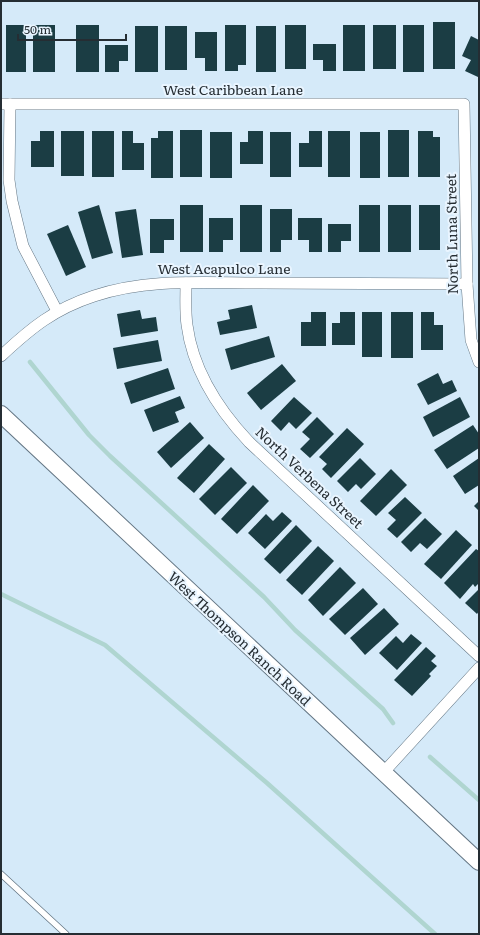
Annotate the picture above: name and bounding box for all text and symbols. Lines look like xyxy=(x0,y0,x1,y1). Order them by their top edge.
scale bar xyxy=(18,16,126,42)
text: 50 m xyxy=(24,20,51,38)
street label: West Caribbean Lane xyxy=(163,79,303,99)
street label: North Luna Street xyxy=(440,173,462,294)
street label: West Acapulco Lane xyxy=(157,258,291,278)
street label: North Verbena Street xyxy=(252,422,369,533)
street label: West Thompson Ranch Road xyxy=(164,566,316,710)

